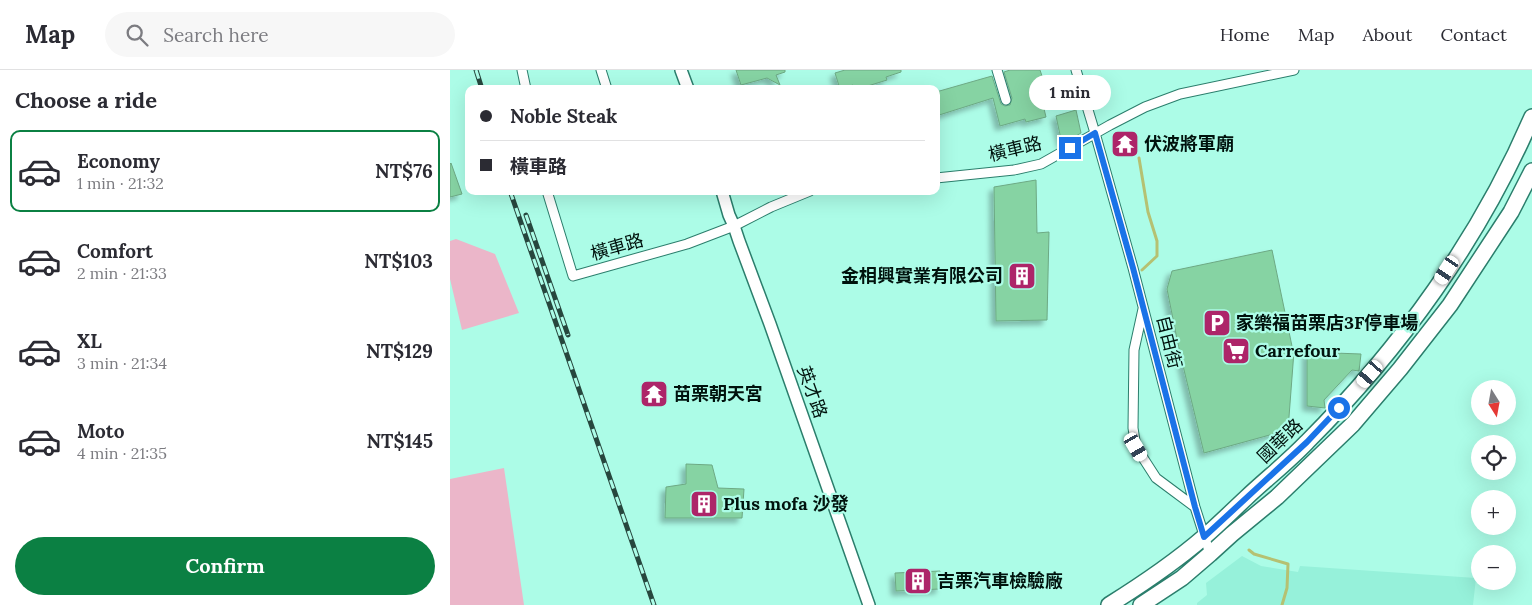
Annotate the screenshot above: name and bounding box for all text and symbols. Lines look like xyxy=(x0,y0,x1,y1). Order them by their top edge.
search box xyxy=(105,12,455,57)
text: Map xyxy=(25,19,75,50)
icon: search xyxy=(123,21,151,49)
text: Search here xyxy=(163,23,269,47)
text: Home xyxy=(1220,23,1270,46)
text: Map xyxy=(1298,23,1334,46)
text: About xyxy=(1362,23,1412,46)
text: Contact xyxy=(1440,23,1507,46)
callout: 1 min xyxy=(1029,75,1111,110)
text: 1 min xyxy=(1050,82,1090,102)
text: Choose a ride xyxy=(15,86,157,114)
text: Noble Steak xyxy=(510,104,617,128)
temple icon: 伏波將軍廟 xyxy=(1110,129,1140,159)
street label: 橫車路 xyxy=(986,131,1044,166)
place label: 伏波將軍廟 xyxy=(1144,132,1234,155)
route end xyxy=(1059,137,1081,159)
icon: car xyxy=(17,149,62,194)
text: Economy xyxy=(77,149,160,173)
text: 橫車路 xyxy=(510,154,567,178)
text: NT$76 xyxy=(375,159,433,183)
text: 1 min · 21:32 xyxy=(77,173,164,193)
street label: 橫車路 xyxy=(588,228,646,265)
icon: car xyxy=(17,239,62,284)
text: Comfort xyxy=(77,239,153,263)
text: NT$103 xyxy=(364,249,433,273)
car xyxy=(1432,253,1461,287)
building icon: 金相興實業有限公司 xyxy=(1007,261,1037,291)
text: 2 min · 21:33 xyxy=(77,263,167,283)
place label: 金相興實業有限公司 xyxy=(841,264,1003,287)
parking icon: 家樂福苗栗店3F停車場 xyxy=(1202,308,1232,338)
place label: 家樂福苗栗店3F停車場 xyxy=(1236,311,1418,334)
street label: 自由街 xyxy=(1152,313,1187,371)
icon: car xyxy=(17,329,62,374)
text: XL xyxy=(77,329,102,353)
supermarket icon: Carrefour xyxy=(1221,336,1251,366)
text: NT$129 xyxy=(366,339,433,363)
place label: Carrefour xyxy=(1255,339,1340,362)
text: 3 min · 21:34 xyxy=(77,353,167,373)
car xyxy=(1354,358,1385,390)
street label: 英才路 xyxy=(792,363,833,421)
temple icon: 苗栗朝天宮 xyxy=(639,379,669,409)
north arrow xyxy=(1471,380,1516,425)
map controls xyxy=(1471,380,1516,590)
place label: 苗栗朝天宮 xyxy=(673,382,763,405)
route start xyxy=(1328,397,1350,419)
street label: 國華路 xyxy=(1252,414,1307,468)
icon: car xyxy=(17,419,62,464)
text: Moto xyxy=(77,419,124,443)
text: NT$145 xyxy=(366,429,433,453)
car xyxy=(1122,430,1149,464)
button: locate xyxy=(1471,435,1516,480)
text: 4 min · 21:35 xyxy=(77,443,167,463)
building icon: Plus mofa 沙發 xyxy=(689,489,719,519)
button: + xyxy=(1471,490,1516,535)
place label: Plus mofa 沙發 xyxy=(723,492,849,515)
button: Confirm xyxy=(15,537,435,595)
button: − xyxy=(1471,545,1516,590)
building icon: 吉栗汽車檢驗廠 xyxy=(903,566,933,596)
place label: 吉栗汽車檢驗廠 xyxy=(937,569,1063,592)

